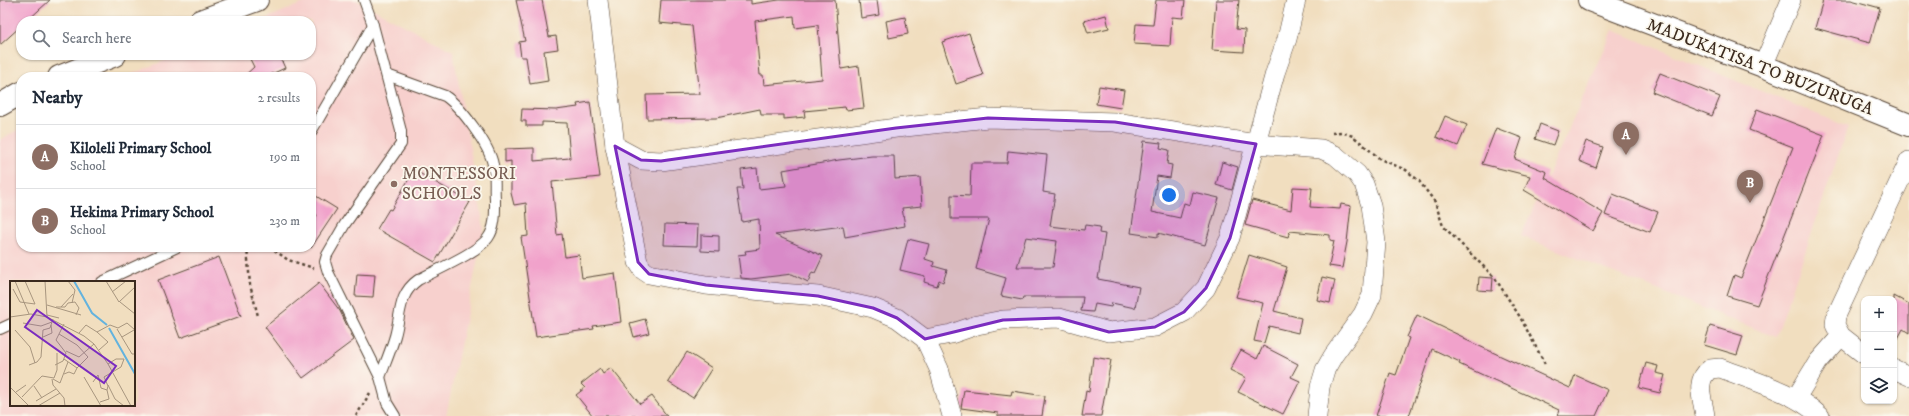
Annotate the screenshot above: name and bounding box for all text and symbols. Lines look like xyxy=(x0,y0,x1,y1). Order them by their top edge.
street label: MADUKATISA TO BUZURUGA xyxy=(1644,14,1876,120)
search box xyxy=(16,16,316,60)
icon: search xyxy=(30,27,52,49)
text: Search here xyxy=(62,29,131,48)
text: Nearby xyxy=(32,87,82,109)
text: 2 results xyxy=(258,90,300,106)
pin: A xyxy=(1613,122,1639,155)
text: Kiloleli Primary School xyxy=(70,139,211,158)
text: A xyxy=(41,149,49,165)
text: 190 m xyxy=(269,149,300,165)
text: School xyxy=(70,158,106,174)
place label: MONTESSORI SCHOOLS xyxy=(402,163,516,205)
pin: B xyxy=(1737,170,1763,203)
marker: MONTESSORI SCHOOLS xyxy=(389,179,399,189)
your location xyxy=(1159,185,1179,205)
text: Hekima Primary School xyxy=(70,203,214,222)
text: B xyxy=(41,213,49,229)
text: 230 m xyxy=(269,213,300,229)
text: School xyxy=(70,222,106,238)
inset map xyxy=(10,281,135,406)
map controls xyxy=(1861,296,1897,404)
button: + xyxy=(1861,296,1897,332)
button: − xyxy=(1861,332,1897,368)
button: layers xyxy=(1861,368,1897,404)

